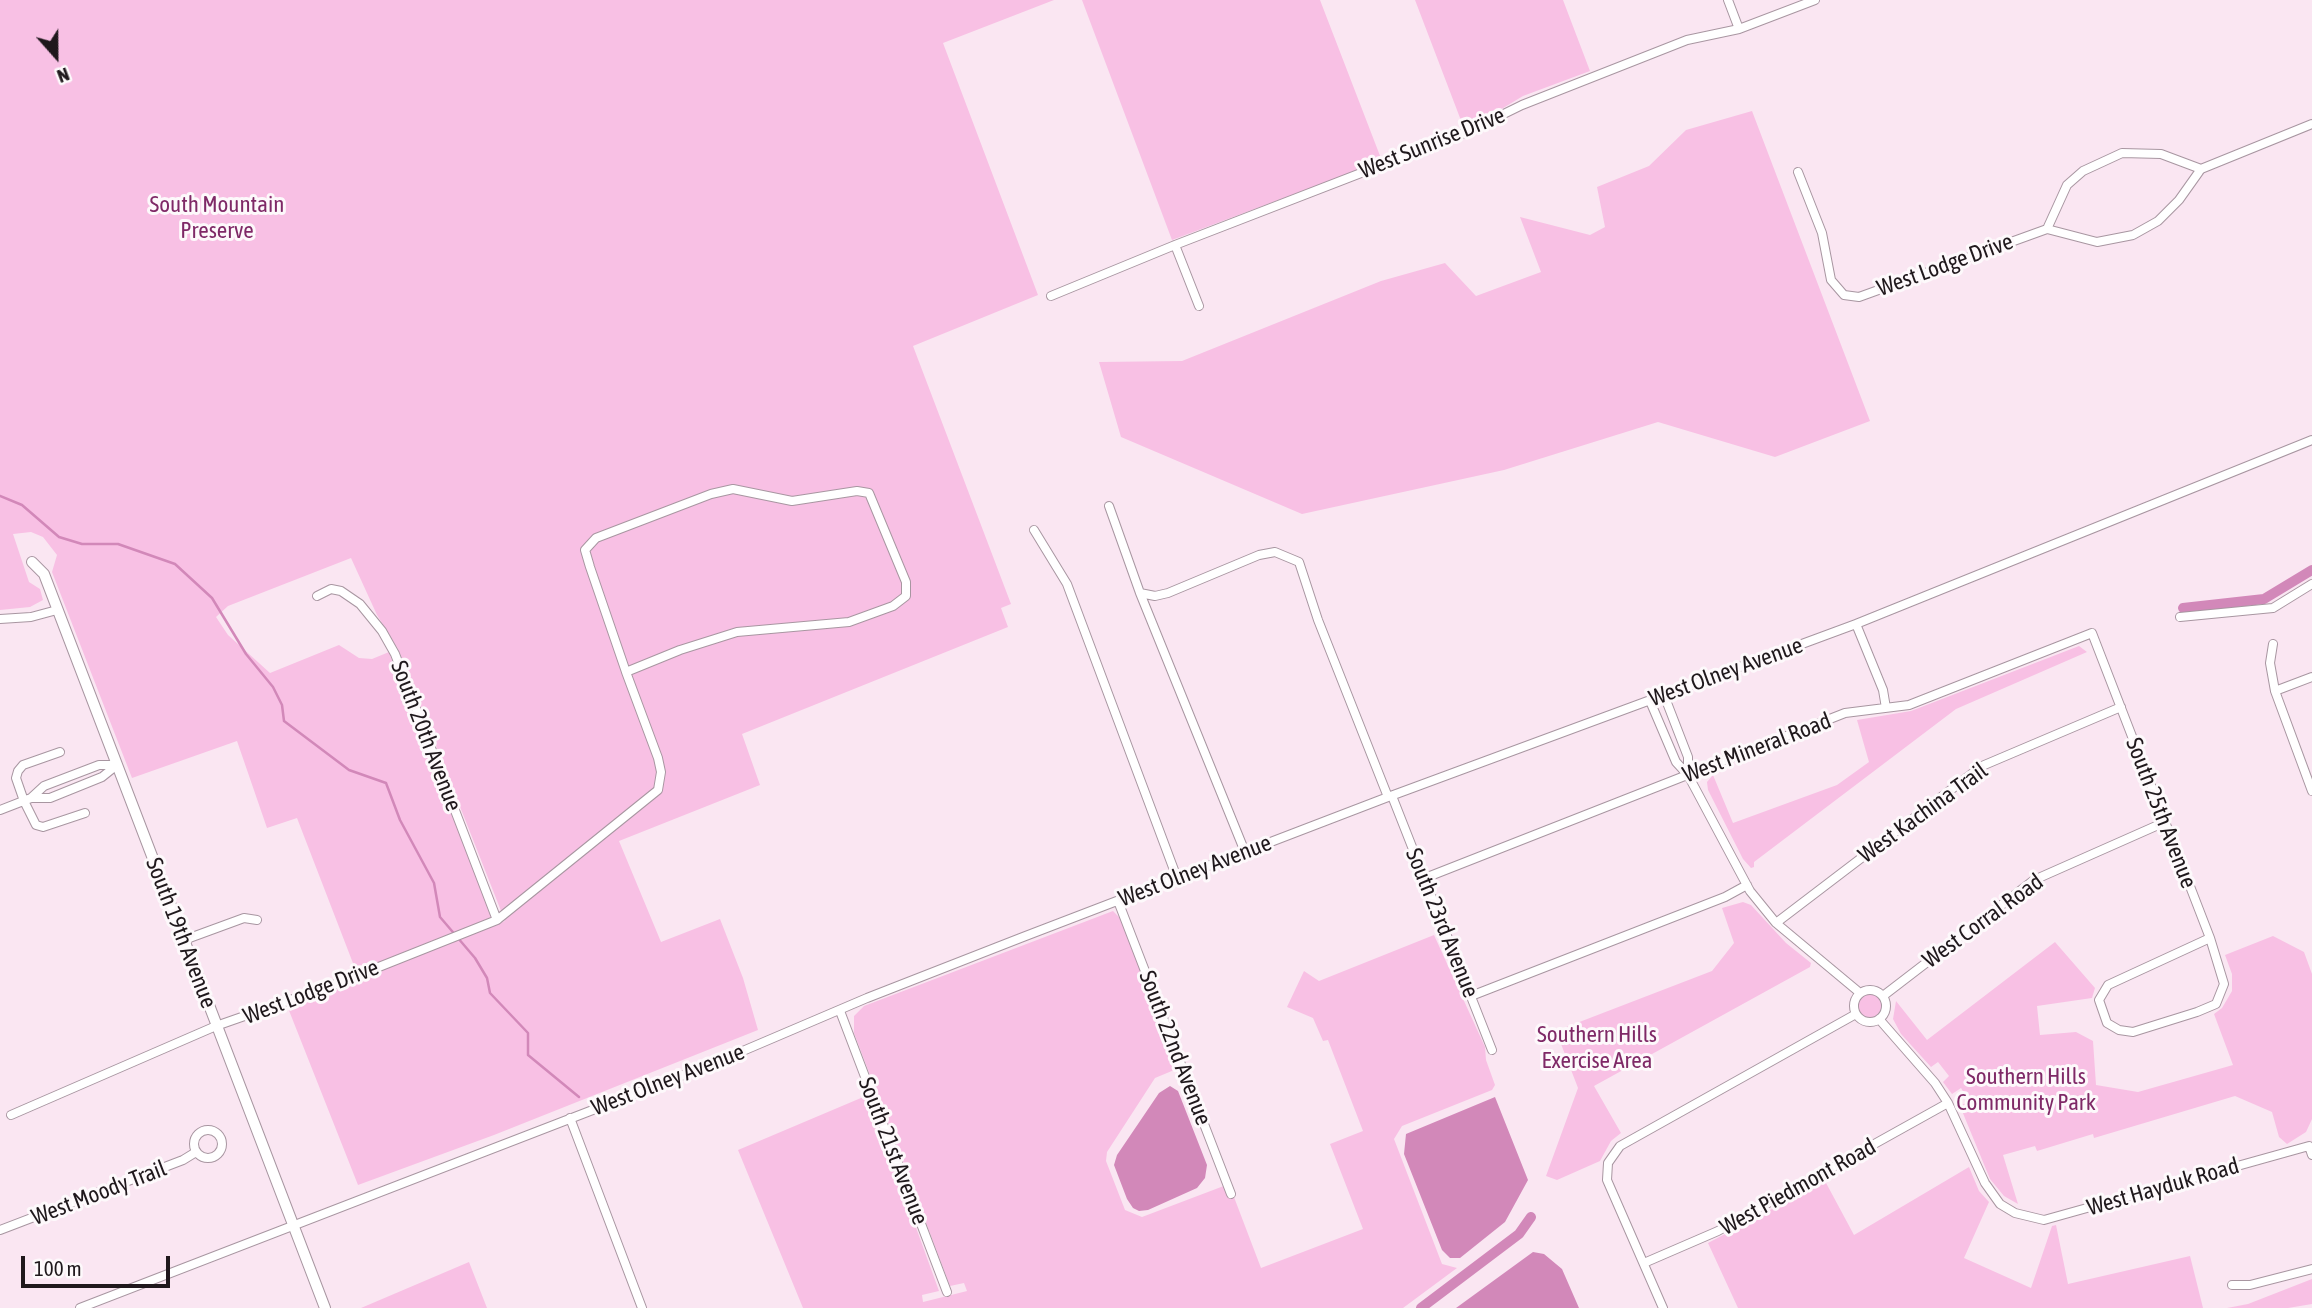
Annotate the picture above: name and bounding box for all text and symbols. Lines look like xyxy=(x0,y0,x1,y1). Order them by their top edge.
north arrow xyxy=(21,21,91,91)
text: N xyxy=(54,63,73,88)
street label: West Sunrise Drive xyxy=(1355,101,1509,185)
park label: South Mountain Preserve xyxy=(150,191,284,245)
street label: West Lodge Drive xyxy=(1873,228,2017,302)
street label: West Olney Avenue xyxy=(1645,631,1807,713)
street label: South 20th Avenue xyxy=(385,657,467,815)
street label: West Mineral Road xyxy=(1679,707,1835,789)
street label: South 25th Avenue xyxy=(2120,734,2202,892)
street label: West Kachina Trail xyxy=(1853,757,1993,869)
street label: West Olney Avenue xyxy=(1115,829,1275,913)
street label: South 23rd Avenue xyxy=(1399,844,1485,1002)
street label: South 19th Avenue xyxy=(140,854,222,1012)
street label: West Corral Road xyxy=(1917,868,2049,974)
street label: West Lodge Drive xyxy=(239,954,383,1030)
street label: South 22nd Avenue xyxy=(1133,967,1217,1129)
park label: Southern Hills Exercise Area xyxy=(1537,1021,1657,1075)
street label: West Olney Avenue xyxy=(588,1038,748,1122)
park label: Southern Hills Community Park xyxy=(1956,1063,2096,1117)
street label: South 21st Avenue xyxy=(852,1073,934,1229)
street label: West Piedmont Road xyxy=(1715,1133,1881,1241)
street label: West Hayduk Road xyxy=(2084,1152,2242,1222)
street label: West Moody Trail xyxy=(28,1155,170,1231)
scale bar xyxy=(24,1242,173,1286)
text: 100 m xyxy=(34,1256,82,1280)

